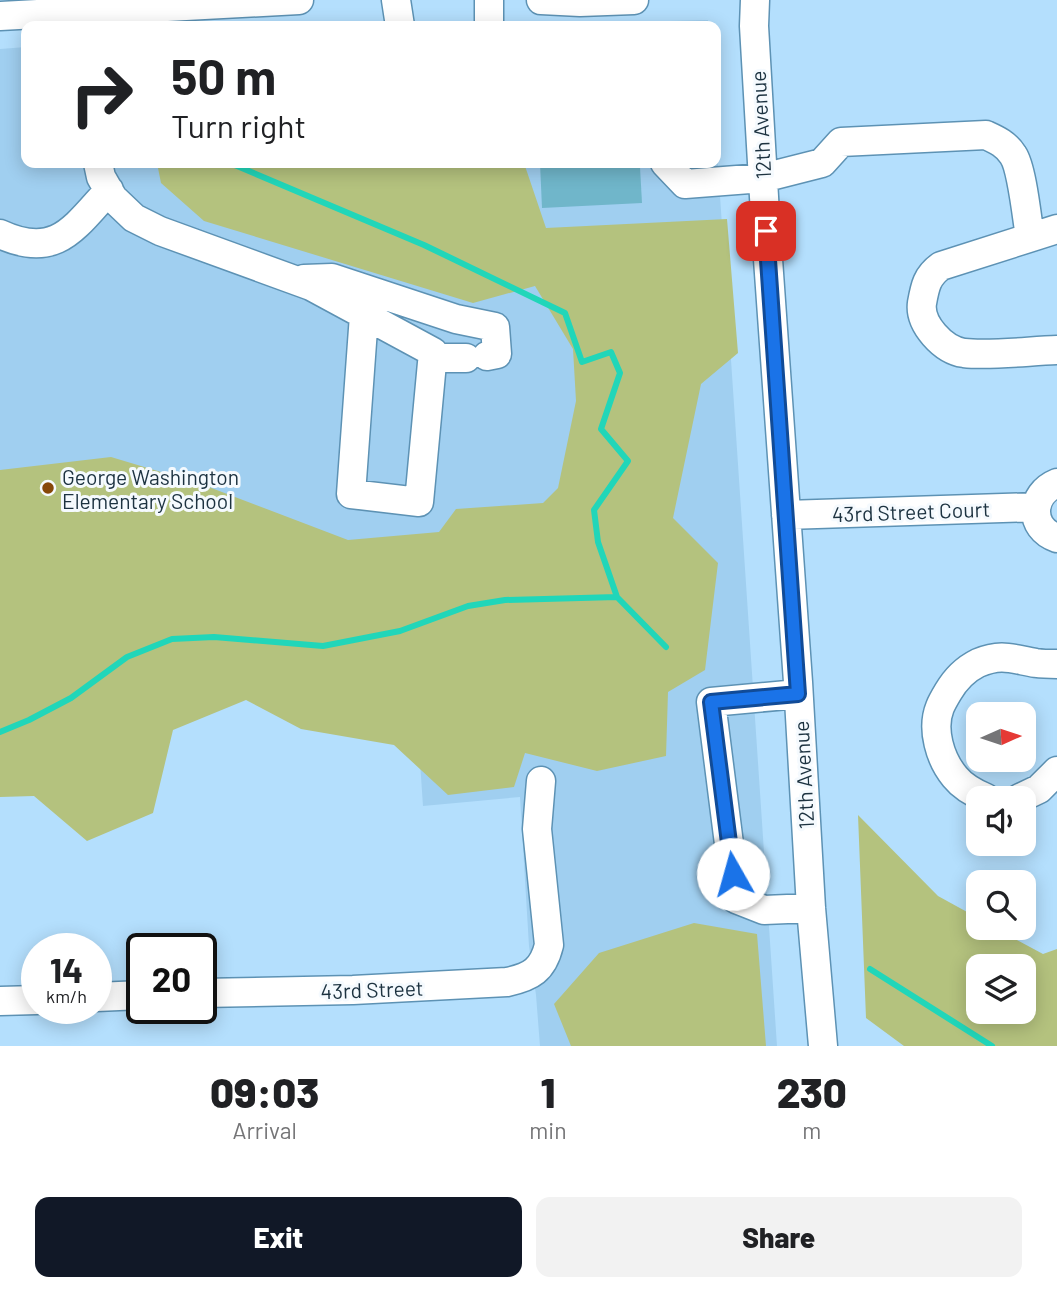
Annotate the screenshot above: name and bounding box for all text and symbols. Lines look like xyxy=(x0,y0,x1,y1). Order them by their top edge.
text: 50 m xyxy=(171,46,276,105)
icon: right xyxy=(56,49,147,140)
street label: 12th Avenue xyxy=(745,70,775,180)
text: Turn right xyxy=(171,106,306,144)
pin xyxy=(736,201,796,261)
icon: arrive xyxy=(747,212,785,250)
place label: George Washington Elementary School xyxy=(62,464,239,513)
marker: George Washington Elementary School xyxy=(40,480,56,496)
street label: 43rd Street Court xyxy=(832,496,990,526)
north arrow xyxy=(966,702,1036,772)
map controls xyxy=(966,702,1036,1024)
street label: 12th Avenue xyxy=(788,720,818,830)
button: sound xyxy=(966,786,1036,856)
position arrow xyxy=(696,837,770,911)
button: search xyxy=(966,870,1036,940)
speed limit sign: 20 xyxy=(126,933,217,1024)
text: 14 xyxy=(50,948,83,990)
button: layers xyxy=(966,954,1036,1024)
street label: 43rd Street xyxy=(320,975,424,1003)
text: km/h xyxy=(46,985,87,1007)
text: 09:03 xyxy=(210,1066,319,1116)
text: 1 xyxy=(540,1066,555,1116)
text: 230 xyxy=(777,1066,847,1116)
text: Arrival xyxy=(233,1116,297,1144)
text: min xyxy=(529,1116,567,1144)
text: m xyxy=(802,1116,821,1144)
button: Exit xyxy=(35,1197,522,1277)
button: Share xyxy=(536,1197,1022,1277)

